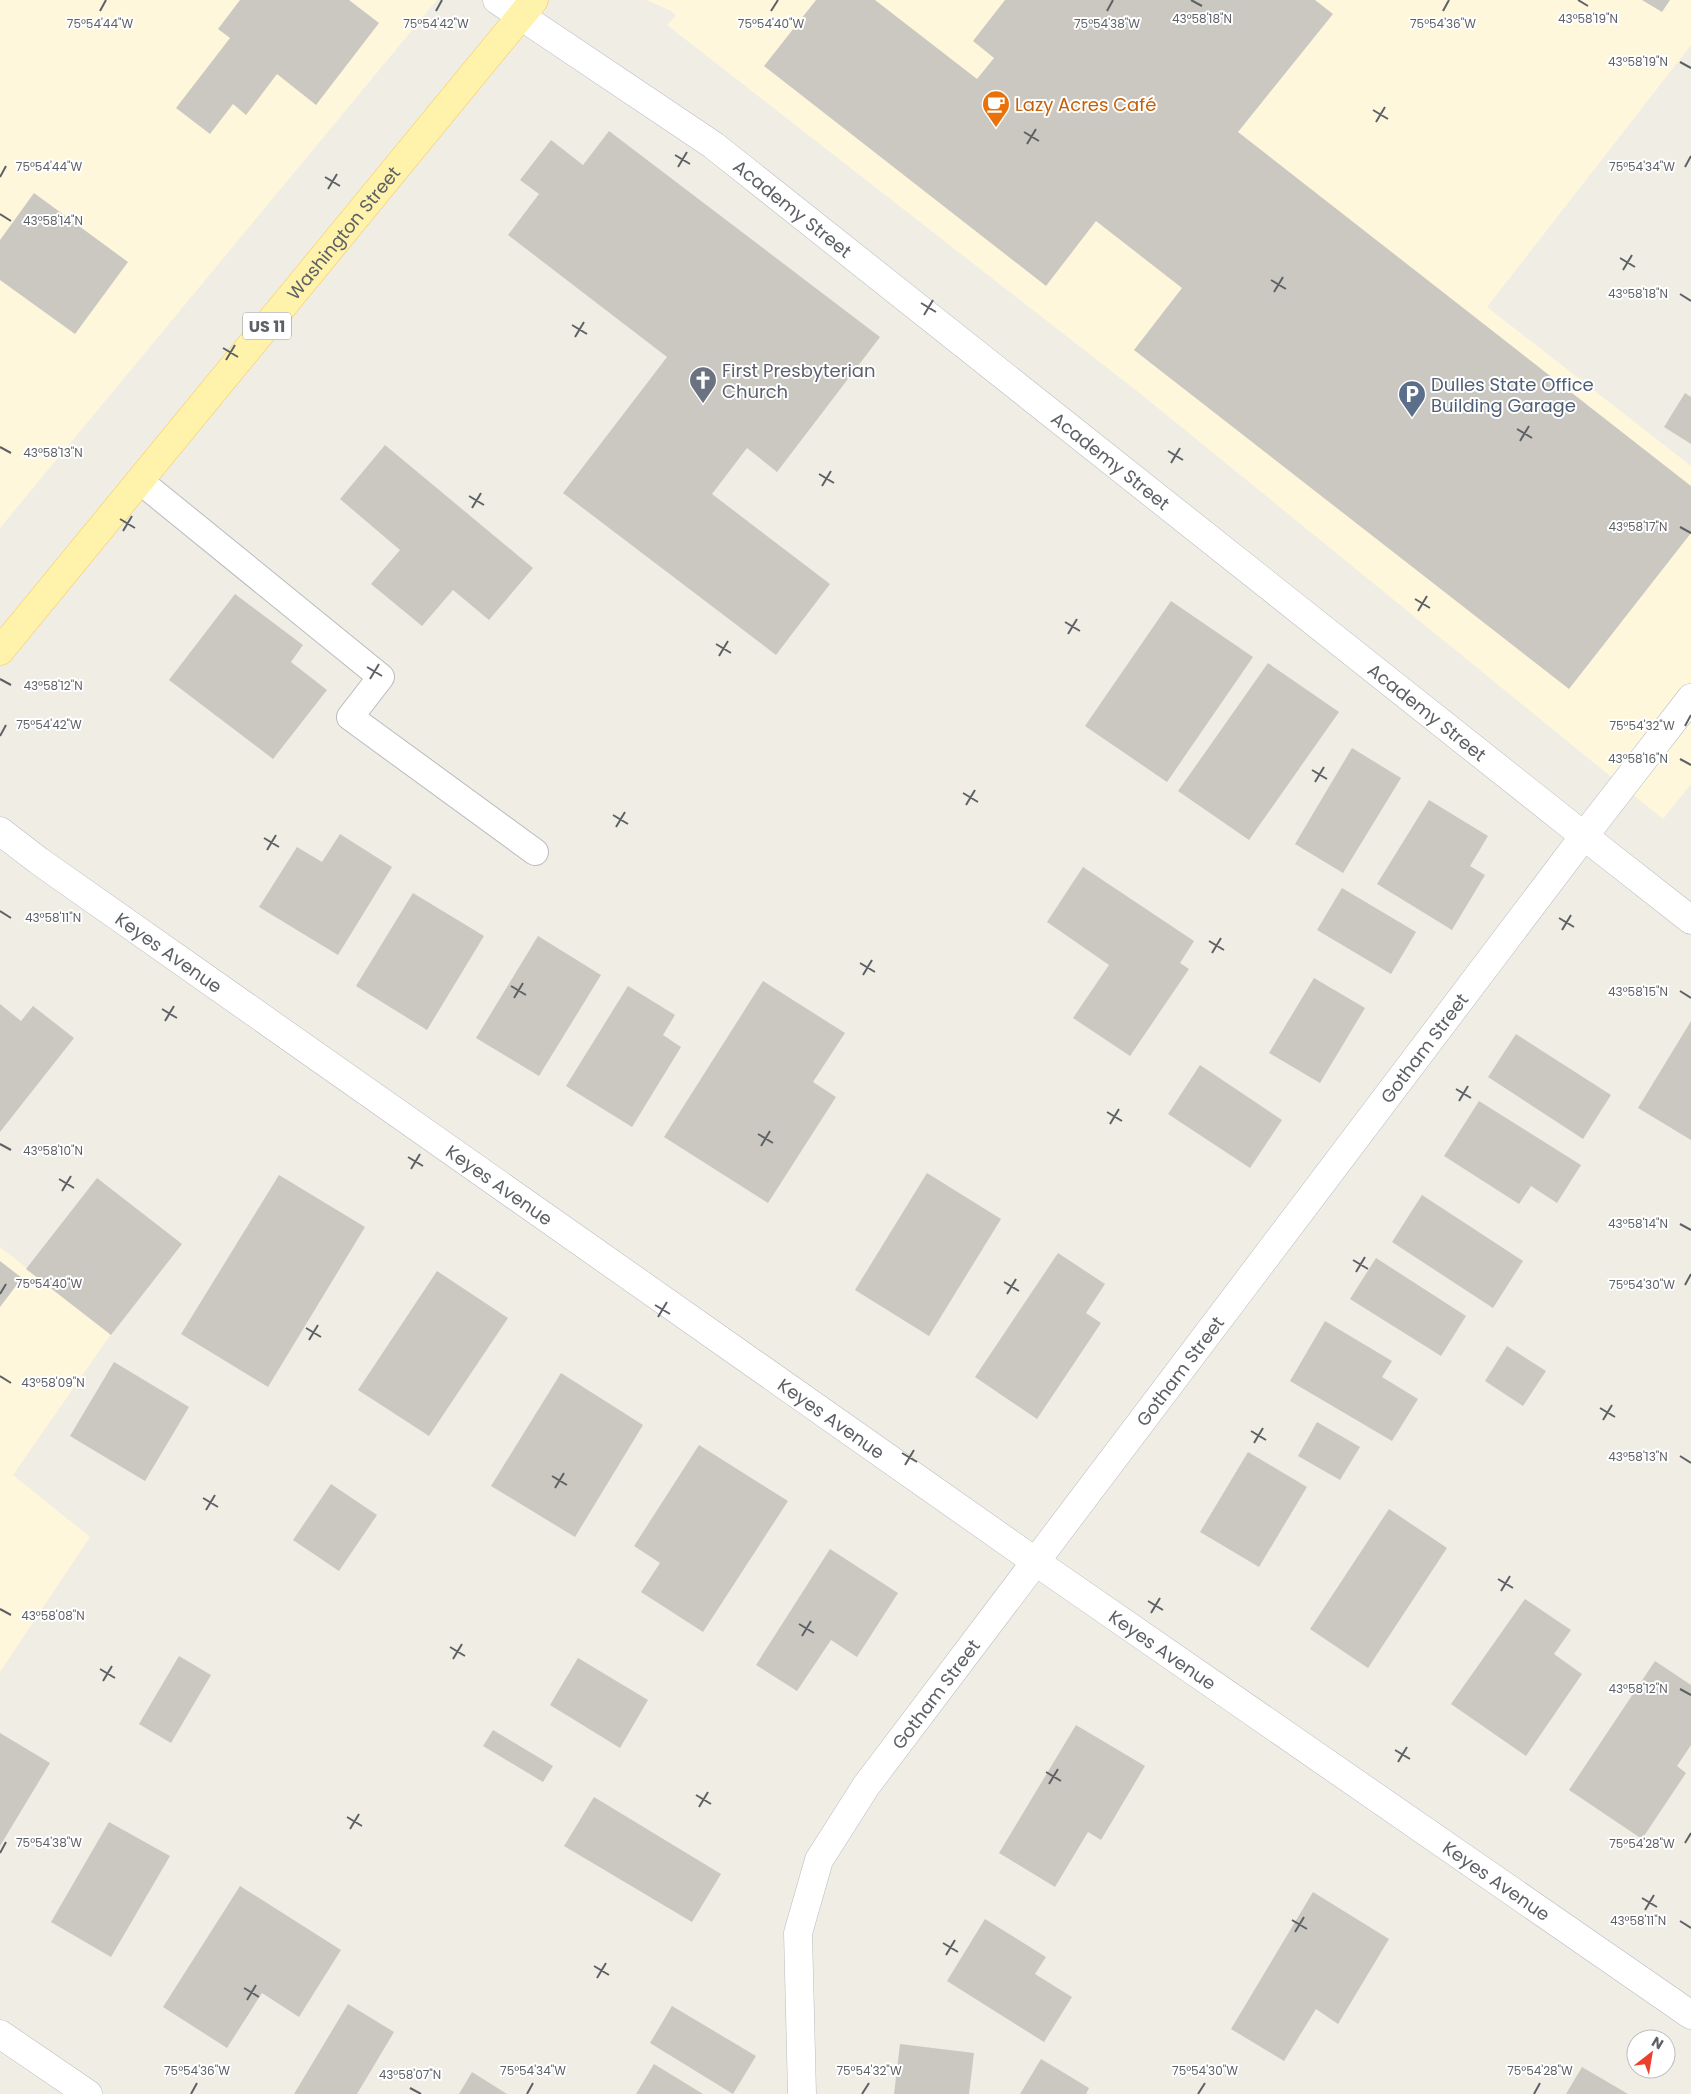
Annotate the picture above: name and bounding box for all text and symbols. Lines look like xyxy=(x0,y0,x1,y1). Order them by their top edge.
text: 43°58'18"N xyxy=(1172,10,1232,27)
text: 43°58'19"N xyxy=(1558,10,1618,27)
text: 75°54'44"W xyxy=(67,15,133,32)
text: 75°54'42"W xyxy=(403,15,469,32)
text: 75°54'40"W xyxy=(738,15,804,32)
text: 75°54'38"W xyxy=(1074,15,1140,32)
text: 75°54'36"W xyxy=(1410,15,1476,32)
text: 43°58'19"N xyxy=(1608,53,1668,70)
cafe icon: Lazy Acres Café xyxy=(981,89,1011,128)
place label: Lazy Acres Café xyxy=(1015,92,1156,117)
street label: Academy Street xyxy=(728,153,857,263)
text: 75°54'44"W xyxy=(16,158,82,175)
text: 75°54'34"W xyxy=(1609,158,1675,175)
street label: Washington Street xyxy=(281,161,405,305)
text: 43°58'14"N xyxy=(23,212,83,229)
text: 43°58'18"N xyxy=(1608,285,1668,302)
road number: US 11 xyxy=(243,312,291,340)
place label: First Presbyterian Church xyxy=(722,358,876,404)
church icon: First Presbyterian Church xyxy=(688,365,718,404)
place label: Dulles State Office Building Garage xyxy=(1431,372,1594,418)
parking icon: Dulles State Office Building Garage xyxy=(1397,379,1427,418)
street label: Academy Street xyxy=(1046,406,1175,515)
text: 43°58'13"N xyxy=(23,444,83,461)
text: 43°58'17"N xyxy=(1609,518,1667,535)
street label: Academy Street xyxy=(1363,657,1492,767)
text: 43°58'12"N xyxy=(23,677,83,694)
text: 75°54'42"W xyxy=(16,716,82,733)
text: 75°54'32"W xyxy=(1609,717,1675,734)
text: 43°58'16"N xyxy=(1608,750,1668,767)
street label: Keyes Avenue xyxy=(111,906,227,999)
text: 43°58'11"N xyxy=(25,909,81,926)
text: 43°58'15"N xyxy=(1608,983,1668,1000)
street label: Gotham Street xyxy=(1374,988,1474,1108)
street label: Keyes Avenue xyxy=(441,1138,558,1231)
text: 43°58'10"N xyxy=(23,1142,83,1159)
text: 43°58'14"N xyxy=(1608,1215,1668,1232)
text: 75°54'40"W xyxy=(16,1275,82,1292)
text: 75°54'30"W xyxy=(1609,1276,1675,1293)
street label: Gotham Street xyxy=(1130,1311,1229,1431)
street label: Keyes Avenue xyxy=(773,1372,890,1464)
text: 43°58'09"N xyxy=(21,1374,85,1391)
text: 43°58'13"N xyxy=(1608,1448,1668,1465)
street label: Keyes Avenue xyxy=(1104,1604,1221,1695)
text: 43°58'08"N xyxy=(21,1607,85,1624)
street label: Gotham Street xyxy=(886,1634,985,1754)
text: 43°58'12"N xyxy=(1608,1680,1668,1697)
text: 75°54'38"W xyxy=(16,1834,82,1851)
street label: Keyes Avenue xyxy=(1438,1835,1555,1926)
text: 75°54'28"W xyxy=(1609,1835,1675,1852)
text: 43°58'11"N xyxy=(1610,1912,1666,1929)
north arrow xyxy=(1626,2029,1676,2079)
text: N xyxy=(1648,2032,1667,2054)
text: 75°54'36"W xyxy=(164,2062,230,2079)
text: 75°54'34"W xyxy=(500,2062,566,2079)
text: 75°54'32"W xyxy=(836,2062,902,2079)
text: 75°54'30"W xyxy=(1172,2062,1238,2079)
text: 75°54'28"W xyxy=(1507,2062,1573,2079)
text: 43°58'07"N xyxy=(379,2066,441,2083)

